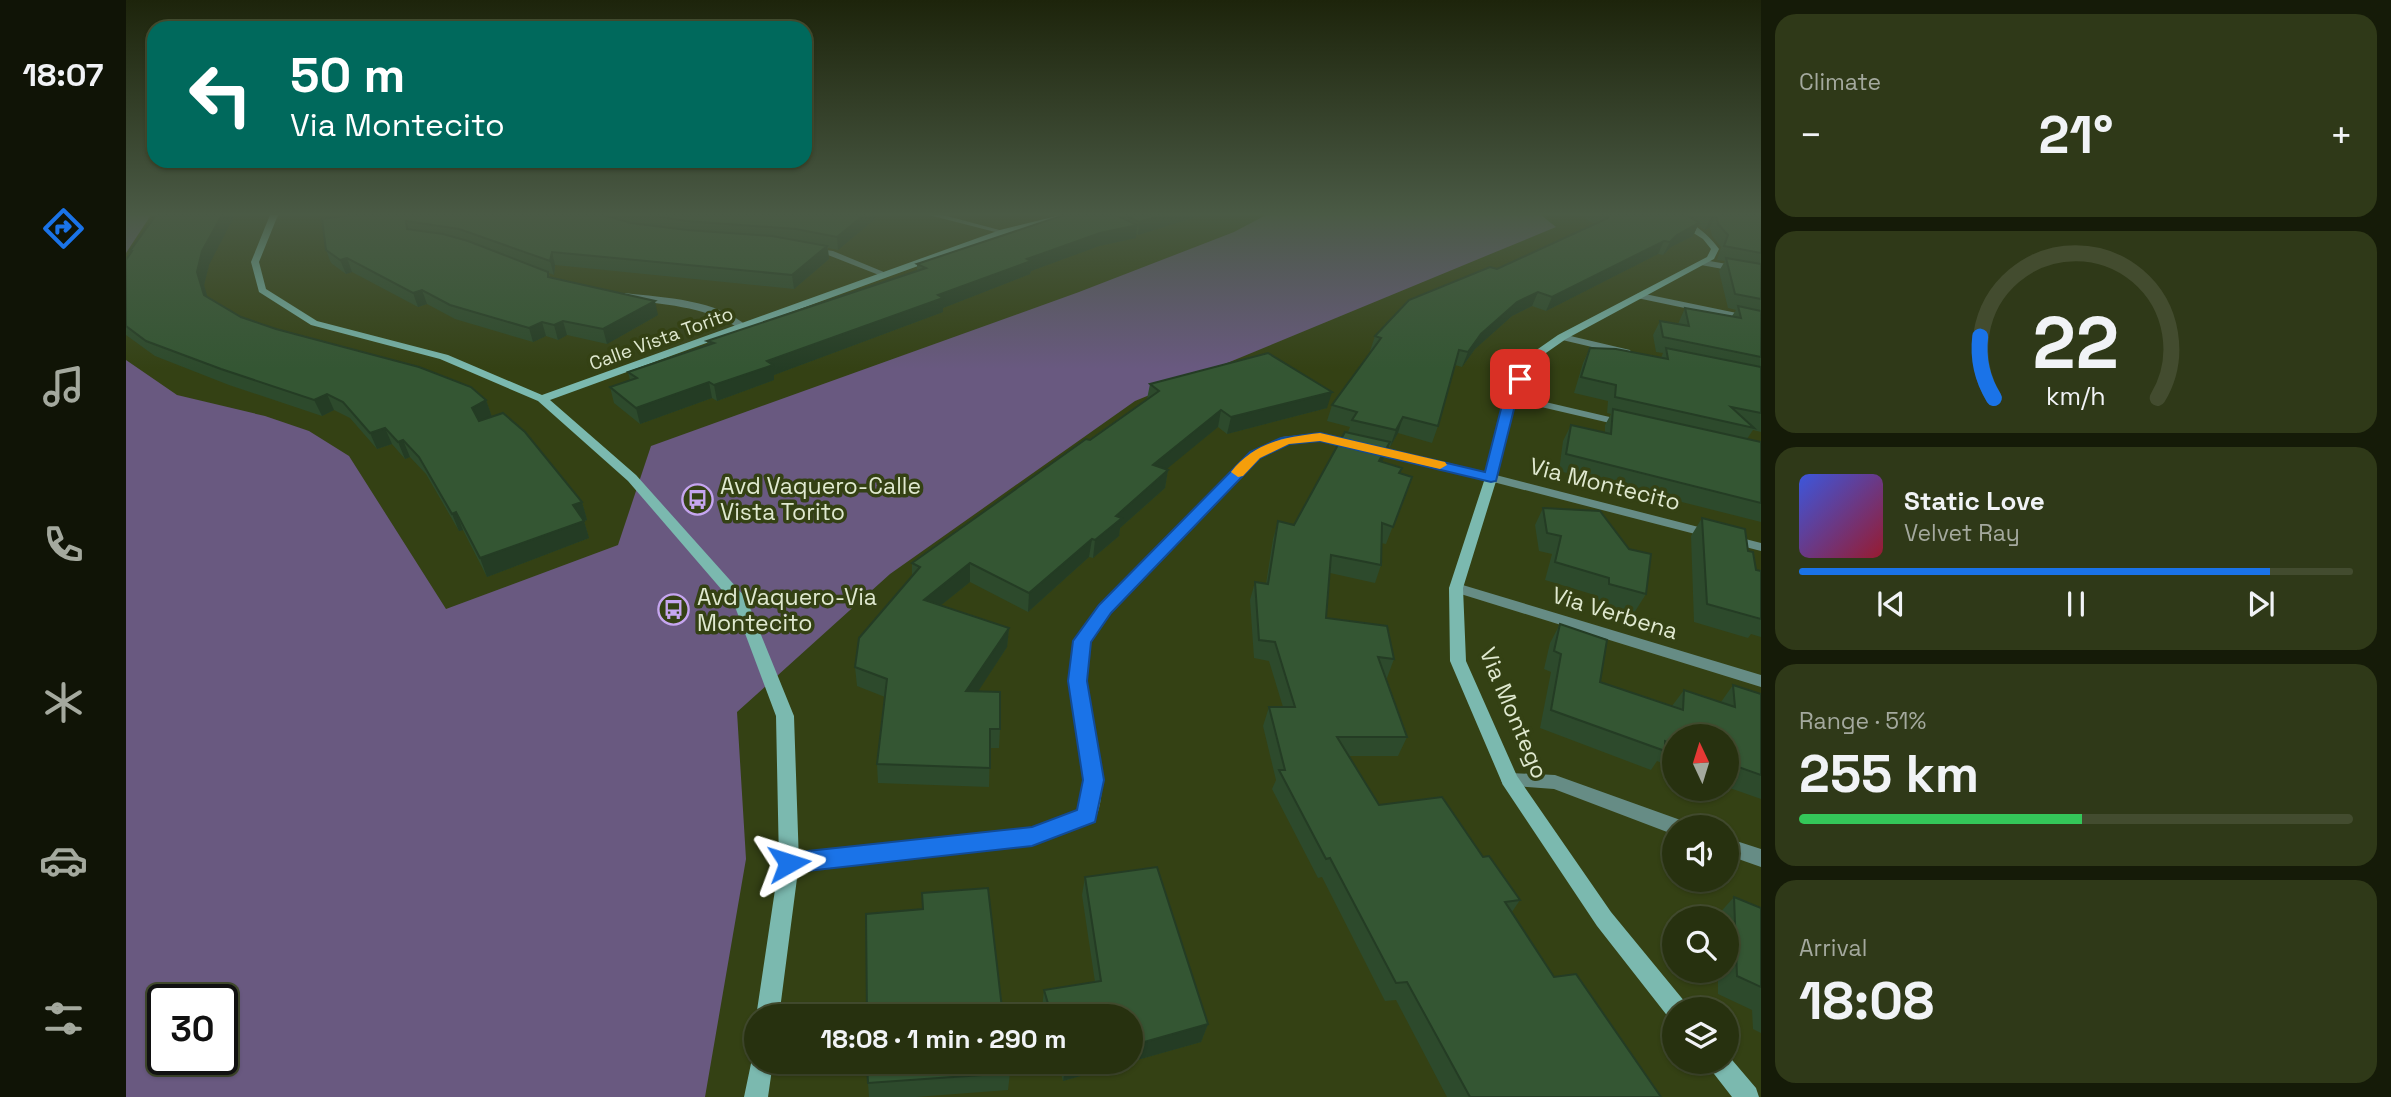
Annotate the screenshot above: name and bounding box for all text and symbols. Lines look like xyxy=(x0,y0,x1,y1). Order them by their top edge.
text: 50 m xyxy=(290,44,405,106)
icon: left xyxy=(175,49,266,140)
text: 18:07 xyxy=(22,55,104,95)
text: Climate xyxy=(1799,67,1881,97)
text: 21° xyxy=(2039,102,2113,168)
text: Via Montecito xyxy=(290,105,505,145)
text: − xyxy=(1799,111,1823,159)
text: + xyxy=(2329,111,2353,159)
icon: directions xyxy=(39,204,88,253)
text: 22 xyxy=(2033,296,2119,389)
street label: Calle Vista Torito xyxy=(586,301,737,376)
pin xyxy=(1490,349,1550,409)
icon: arrive xyxy=(1501,360,1539,398)
icon: music xyxy=(39,362,88,411)
text: km/h xyxy=(2046,380,2106,412)
street label: Via Montecito xyxy=(1526,451,1684,517)
place label: Avd Vaquero-Calle Vista Torito xyxy=(720,471,921,527)
bus stop icon: Avd Vaquero-Calle Vista Torito xyxy=(680,482,714,516)
text: Static Love xyxy=(1904,484,2045,518)
text: Velvet Ray xyxy=(1904,518,2020,548)
icon: phone xyxy=(39,520,88,569)
street label: Via Verbena xyxy=(1548,580,1682,646)
place label: Avd Vaquero-Via Montecito xyxy=(697,582,877,638)
icon: previous xyxy=(1872,585,1910,623)
icon: pause xyxy=(2057,585,2095,623)
icon: next xyxy=(2242,585,2280,623)
bus stop icon: Avd Vaquero-Via Montecito xyxy=(657,593,691,627)
street label: Via Montego xyxy=(1473,643,1555,783)
icon: climate xyxy=(39,678,88,727)
text: Range · 51% xyxy=(1799,706,1926,736)
north arrow xyxy=(1662,724,1740,802)
map controls xyxy=(1662,724,1739,1074)
text: 255 km xyxy=(1799,741,1979,807)
button: sound xyxy=(1662,815,1739,892)
position arrow xyxy=(752,826,826,900)
icon: car xyxy=(39,836,88,885)
button: search xyxy=(1662,906,1739,983)
text: Arrival xyxy=(1799,933,1867,963)
text: 18:08 xyxy=(1799,968,1934,1034)
speed limit sign: 30 xyxy=(147,984,238,1075)
icon: filters xyxy=(39,994,88,1043)
button: layers xyxy=(1662,997,1739,1074)
text: 18:08 · 1 min · 290 m xyxy=(821,1022,1066,1056)

